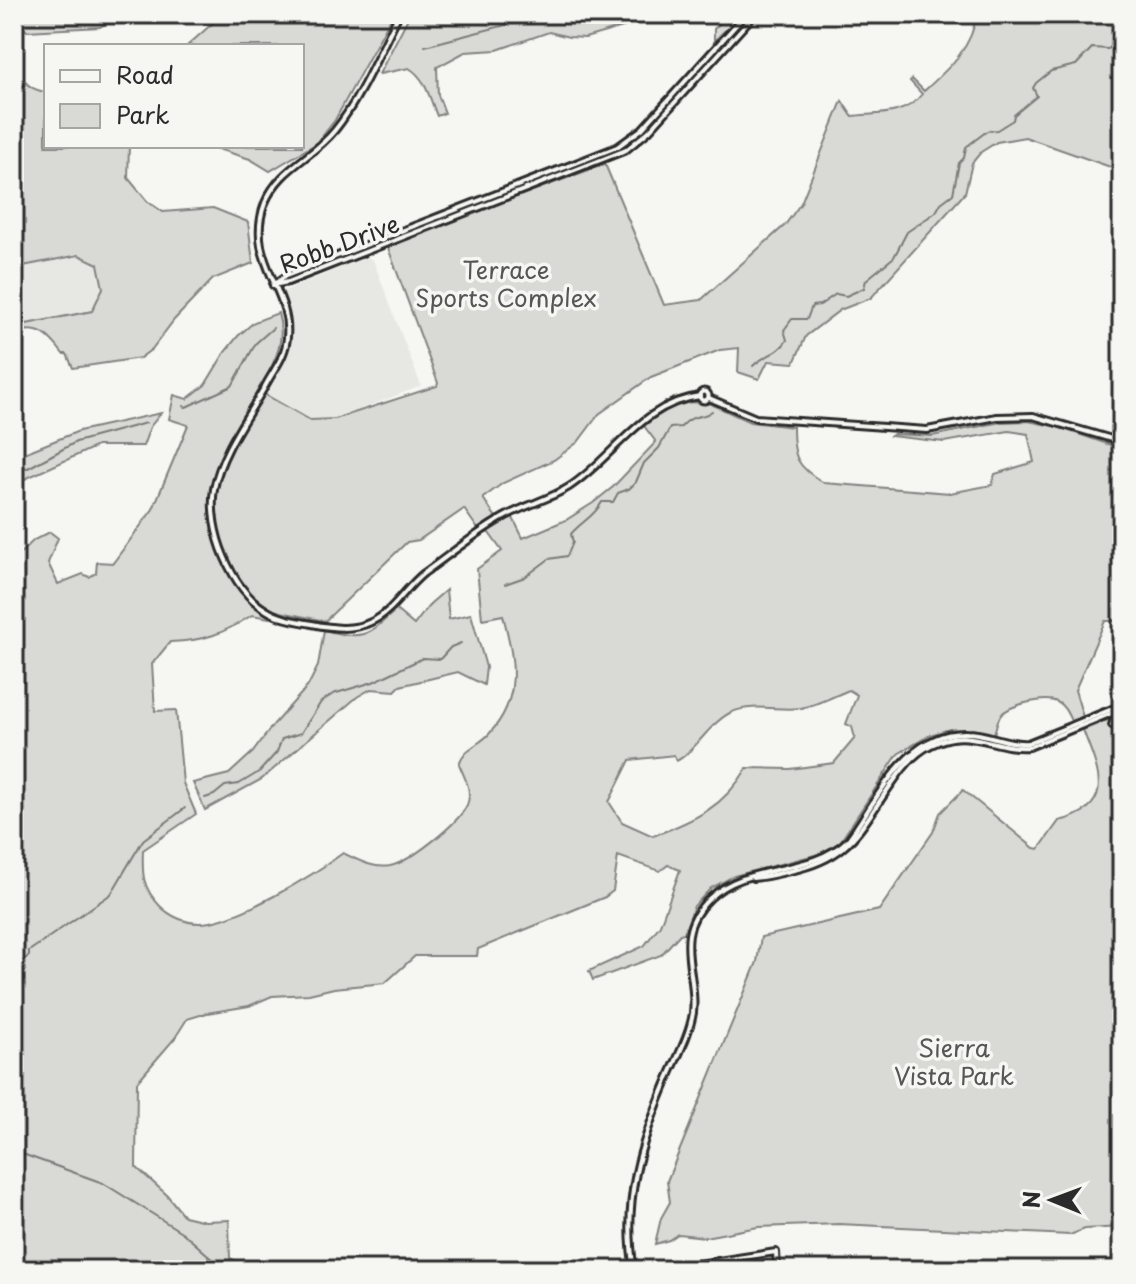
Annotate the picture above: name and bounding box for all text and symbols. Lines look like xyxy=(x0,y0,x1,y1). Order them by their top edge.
legend xyxy=(44,44,304,148)
text: Road xyxy=(116,56,174,92)
text: Park xyxy=(116,96,170,132)
street label: Robb Drive xyxy=(274,205,404,281)
park label: Terrace Sports Complex xyxy=(415,251,597,315)
park label: Sierra Vista Park xyxy=(894,1029,1014,1093)
north arrow xyxy=(1012,1160,1092,1240)
text: N xyxy=(1014,1191,1047,1209)

